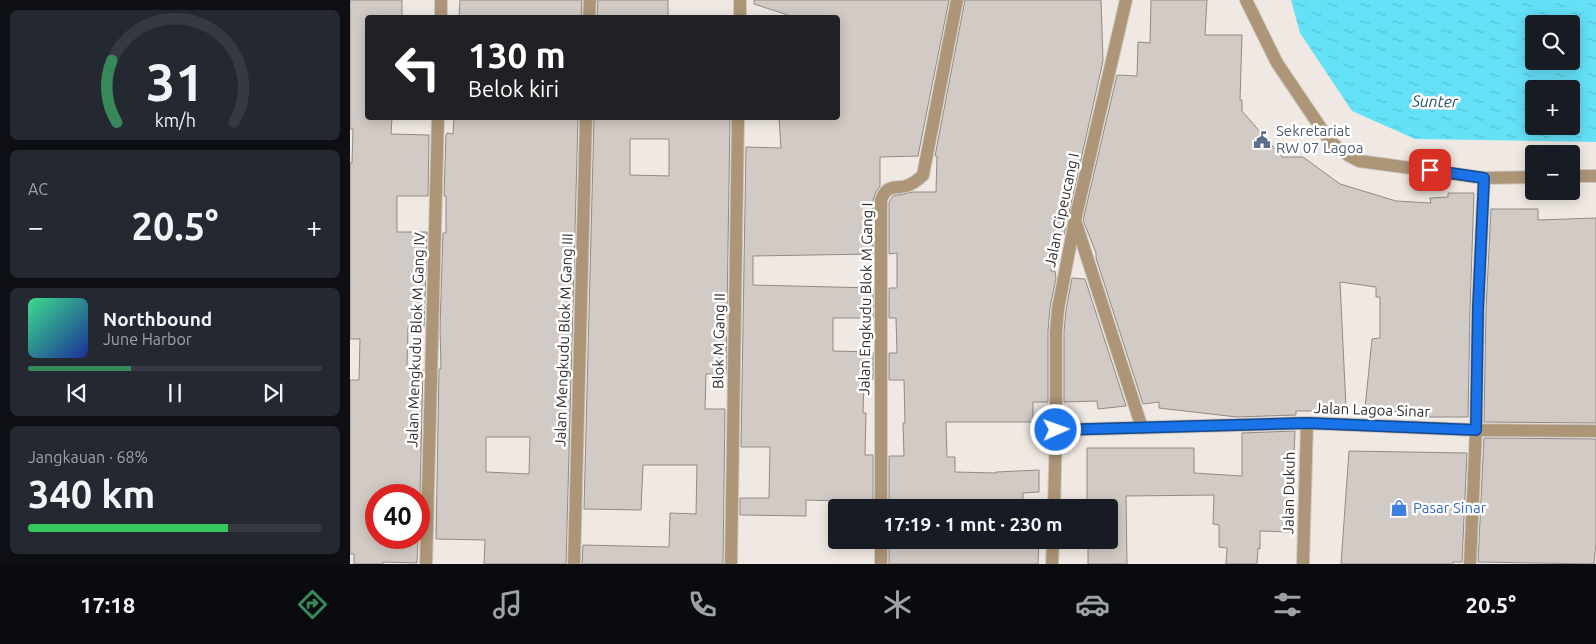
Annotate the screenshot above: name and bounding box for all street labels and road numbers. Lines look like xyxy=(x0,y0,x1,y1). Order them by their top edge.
street label: Jalan Cipeucang I xyxy=(1041,151,1082,269)
street label: Jalan Engkudu Blok M Gang I xyxy=(855,202,876,396)
street label: Jalan Mengkudu Blok M Gang IV xyxy=(403,232,428,448)
street label: Jalan Mengkudu Blok M Gang III xyxy=(551,233,576,447)
street label: Blok M Gang II xyxy=(709,293,728,389)
street label: Jalan Lagoa Sinar xyxy=(1314,399,1431,420)
street label: Jalan Dukuh xyxy=(1279,452,1298,534)

